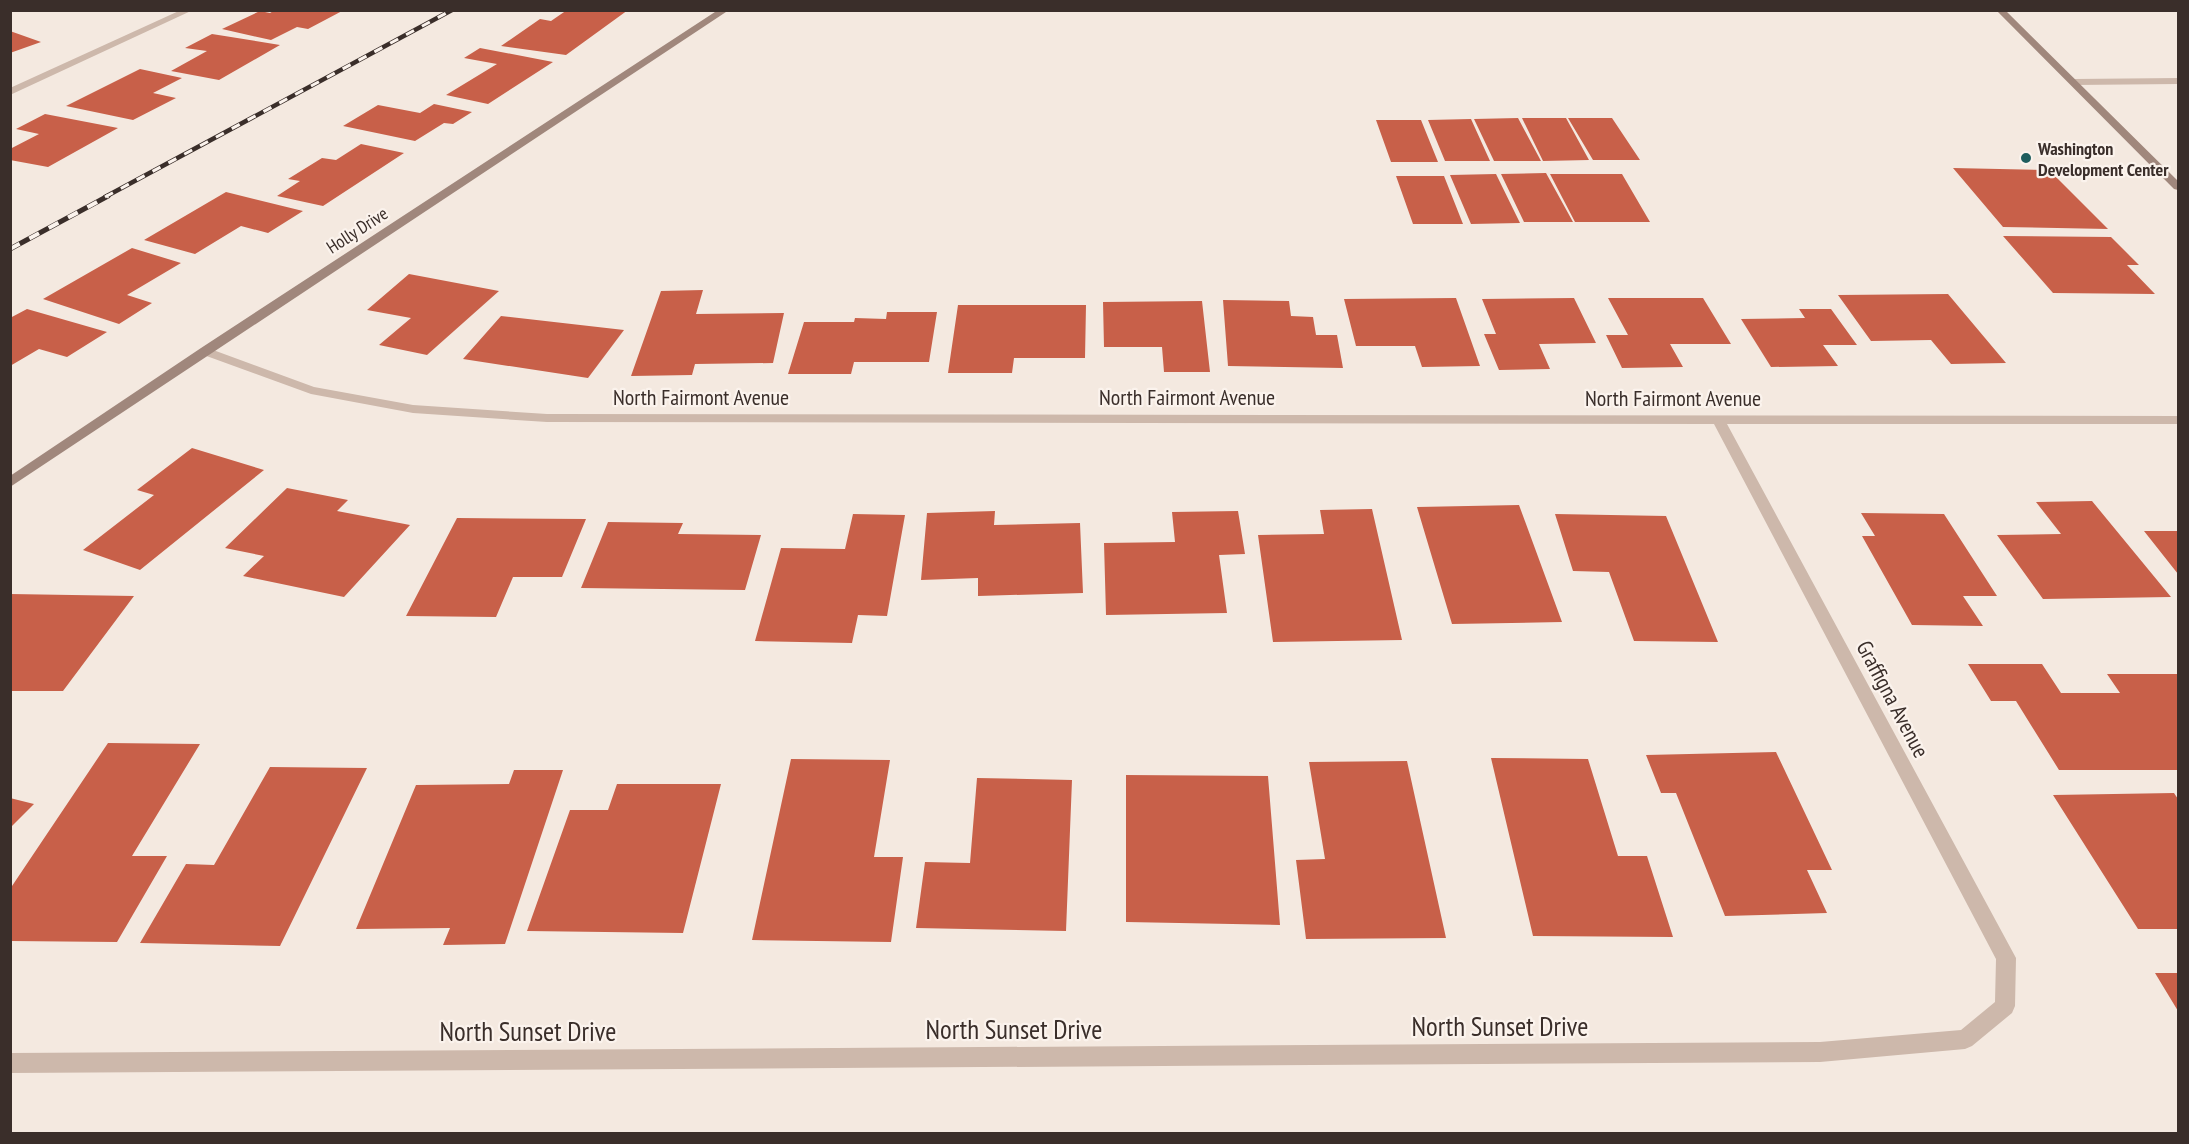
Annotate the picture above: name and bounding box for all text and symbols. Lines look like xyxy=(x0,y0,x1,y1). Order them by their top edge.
place label: Washington Development Center xyxy=(2037,137,2169,181)
marker: Washington Development Center xyxy=(2019,151,2033,165)
street label: Holly Drive xyxy=(322,202,392,258)
street label: North Fairmont Avenue xyxy=(613,383,789,411)
street label: North Fairmont Avenue xyxy=(1099,383,1275,411)
street label: North Fairmont Avenue xyxy=(1585,384,1761,412)
street label: Graffigna Avenue xyxy=(1850,636,1936,762)
street label: North Sunset Drive xyxy=(1412,1009,1588,1043)
street label: North Sunset Drive xyxy=(926,1012,1102,1046)
street label: North Sunset Drive xyxy=(440,1014,616,1048)

